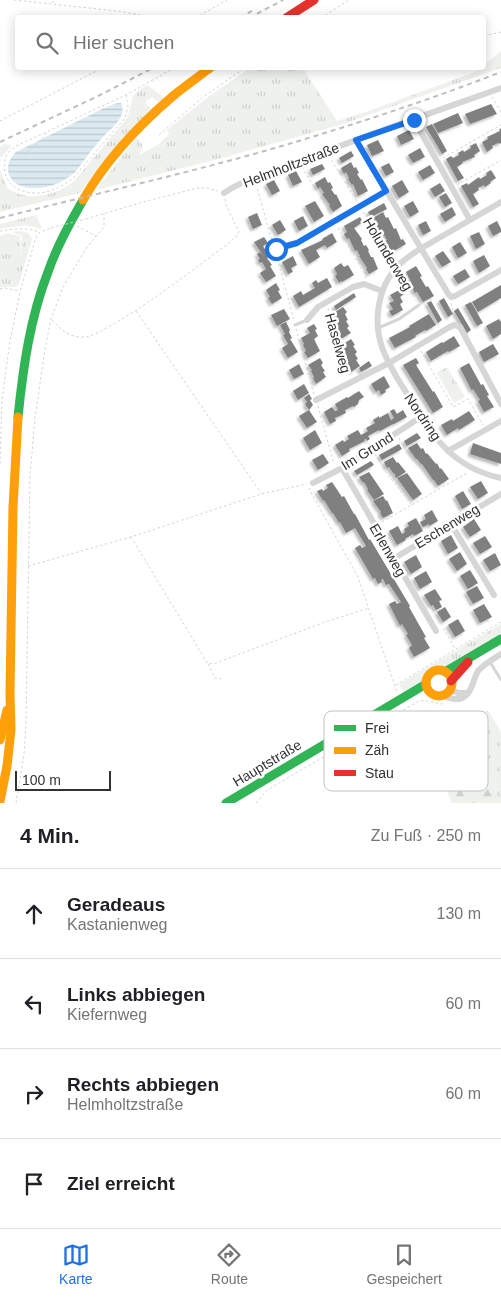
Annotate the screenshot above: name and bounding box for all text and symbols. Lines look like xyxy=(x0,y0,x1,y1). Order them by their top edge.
search box xyxy=(15,15,486,70)
icon: search xyxy=(33,29,61,57)
text: Hier suchen xyxy=(73,32,174,53)
route end xyxy=(403,109,426,132)
street label: Helmholtzstraße xyxy=(241,139,342,191)
street label: Holunderweg xyxy=(360,215,416,293)
route start xyxy=(265,238,288,261)
street label: Haselweg xyxy=(322,311,354,375)
street label: Nordring xyxy=(401,390,445,444)
street label: Im Grund xyxy=(338,429,396,473)
street label: Eschenweg xyxy=(412,501,482,551)
street label: Erlenweg xyxy=(366,521,410,579)
legend xyxy=(324,711,488,791)
text: Frei xyxy=(365,720,389,736)
street label: Hauptstraße xyxy=(230,736,304,790)
text: Zäh xyxy=(365,742,389,758)
text: Stau xyxy=(365,765,394,781)
scale bar xyxy=(15,768,111,791)
text: 100 m xyxy=(22,772,61,788)
text: 4 Min. xyxy=(20,824,80,847)
text: Zu Fuß · 250 m xyxy=(371,827,481,844)
text: Geradeaus xyxy=(67,894,165,915)
icon: ahead xyxy=(20,900,48,928)
text: 130 m xyxy=(437,905,481,922)
text: Kastanienweg xyxy=(67,916,168,933)
text: Links abbiegen xyxy=(67,984,205,1005)
icon: left xyxy=(20,990,48,1018)
text: 60 m xyxy=(445,995,481,1012)
text: Kiefernweg xyxy=(67,1006,147,1023)
text: Rechts abbiegen xyxy=(67,1074,219,1095)
icon: right xyxy=(20,1080,48,1108)
text: 60 m xyxy=(445,1085,481,1102)
text: Helmholtzstraße xyxy=(67,1096,183,1113)
icon: arrive xyxy=(20,1170,48,1198)
text: Ziel erreicht xyxy=(67,1173,175,1194)
tab: Karte xyxy=(59,1241,93,1287)
tab: Route xyxy=(211,1241,248,1287)
tab: Gespeichert xyxy=(366,1241,442,1287)

